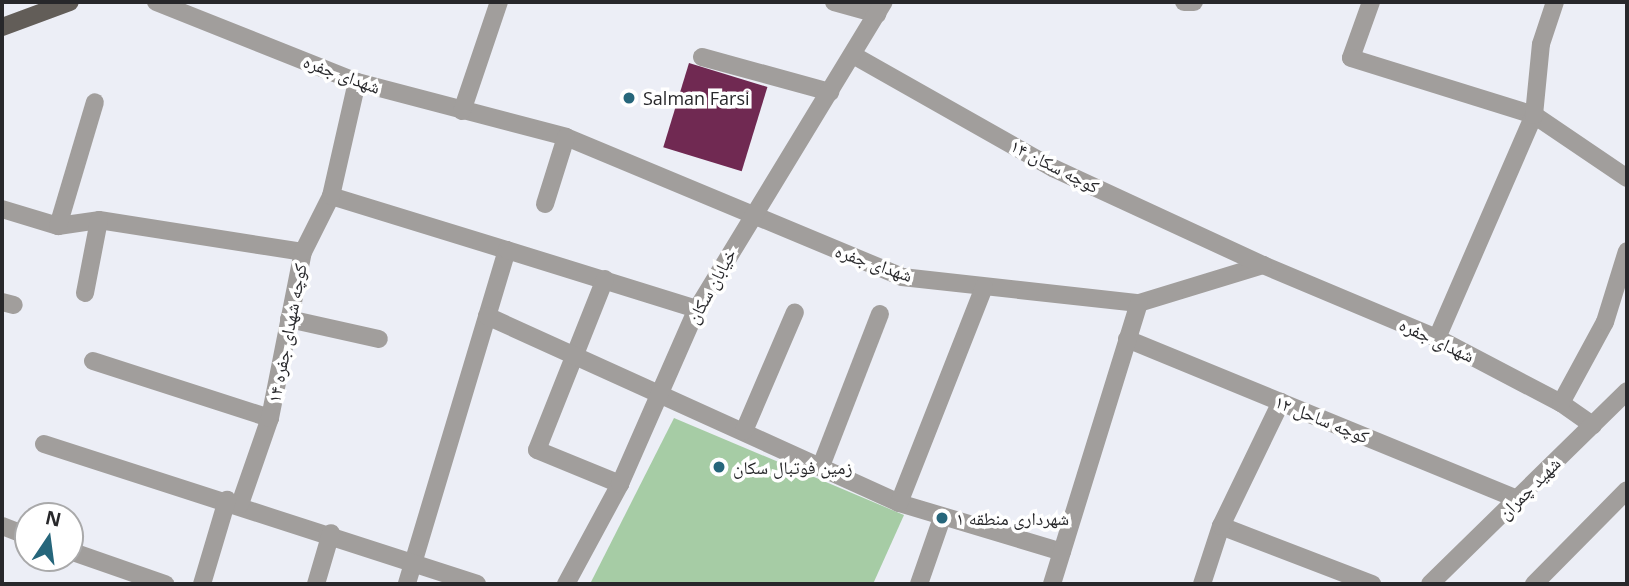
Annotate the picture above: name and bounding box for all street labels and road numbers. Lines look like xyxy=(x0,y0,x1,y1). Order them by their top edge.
street label: شهدای جفره xyxy=(301,50,383,98)
street label: کوچه سکان ۱۴ xyxy=(1007,135,1103,197)
street label: شهدای جفره xyxy=(832,240,916,286)
street label: خیابان سکان xyxy=(682,245,740,327)
street label: کوچه شهدای جفره ۱۴ xyxy=(263,262,311,404)
street label: شهدای جفره xyxy=(1396,313,1478,367)
street label: کوچه ساحل ۱۲ xyxy=(1272,390,1372,448)
street label: شهید چمران xyxy=(1493,452,1565,524)

